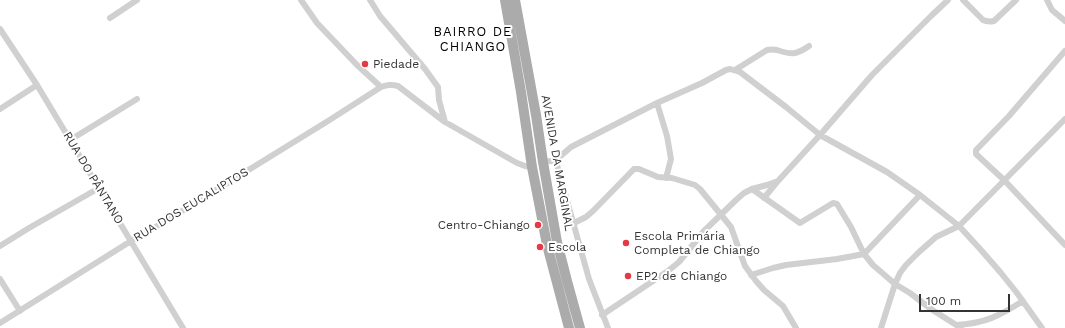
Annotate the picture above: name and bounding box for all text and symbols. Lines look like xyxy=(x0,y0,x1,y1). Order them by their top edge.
district label: BAIRRO DE CHIANGO xyxy=(434,24,512,55)
place label: Piedade xyxy=(373,57,419,71)
marker: Piedade xyxy=(360,59,370,69)
street label: AVENIDA DA MARGINAL xyxy=(538,94,576,232)
street label: RUA DO PÂNTANO xyxy=(60,129,126,227)
street label: RUA DOS EUCALIPTOS xyxy=(131,165,251,245)
place label: Centro-Chiango xyxy=(438,218,530,232)
marker: Centro-Chiango xyxy=(533,220,543,230)
place label: Escola Primária Completa de Chiango xyxy=(634,229,760,257)
marker: Escola Primária Completa de Chiango xyxy=(621,238,631,248)
place label: Escola xyxy=(548,240,586,254)
marker: Escola xyxy=(535,242,545,252)
place label: EP2 de Chiango xyxy=(636,269,727,283)
marker: EP2 de Chiango xyxy=(623,271,633,281)
scale bar xyxy=(921,286,1012,312)
text: 100 m xyxy=(926,294,961,308)

